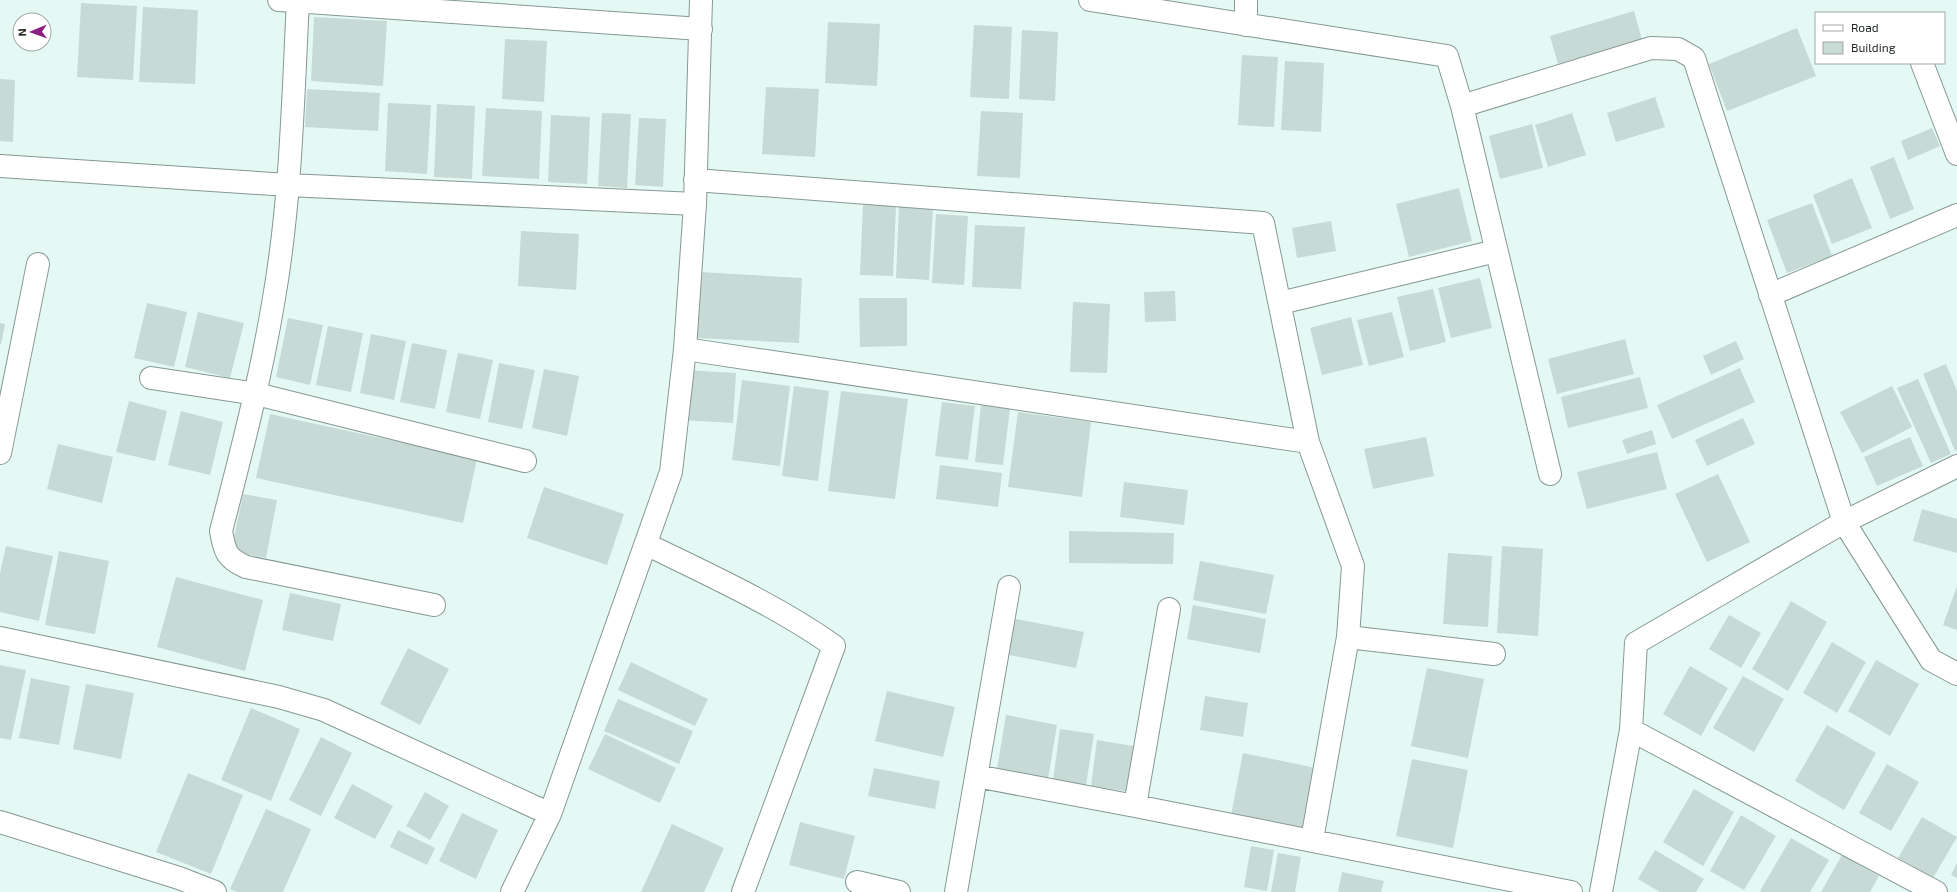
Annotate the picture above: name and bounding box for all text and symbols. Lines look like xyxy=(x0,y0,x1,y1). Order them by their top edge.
north arrow xyxy=(12,12,52,52)
legend xyxy=(1815,12,1945,64)
text: Road xyxy=(1851,20,1879,34)
text: N xyxy=(15,28,28,37)
text: Building xyxy=(1851,40,1896,54)

